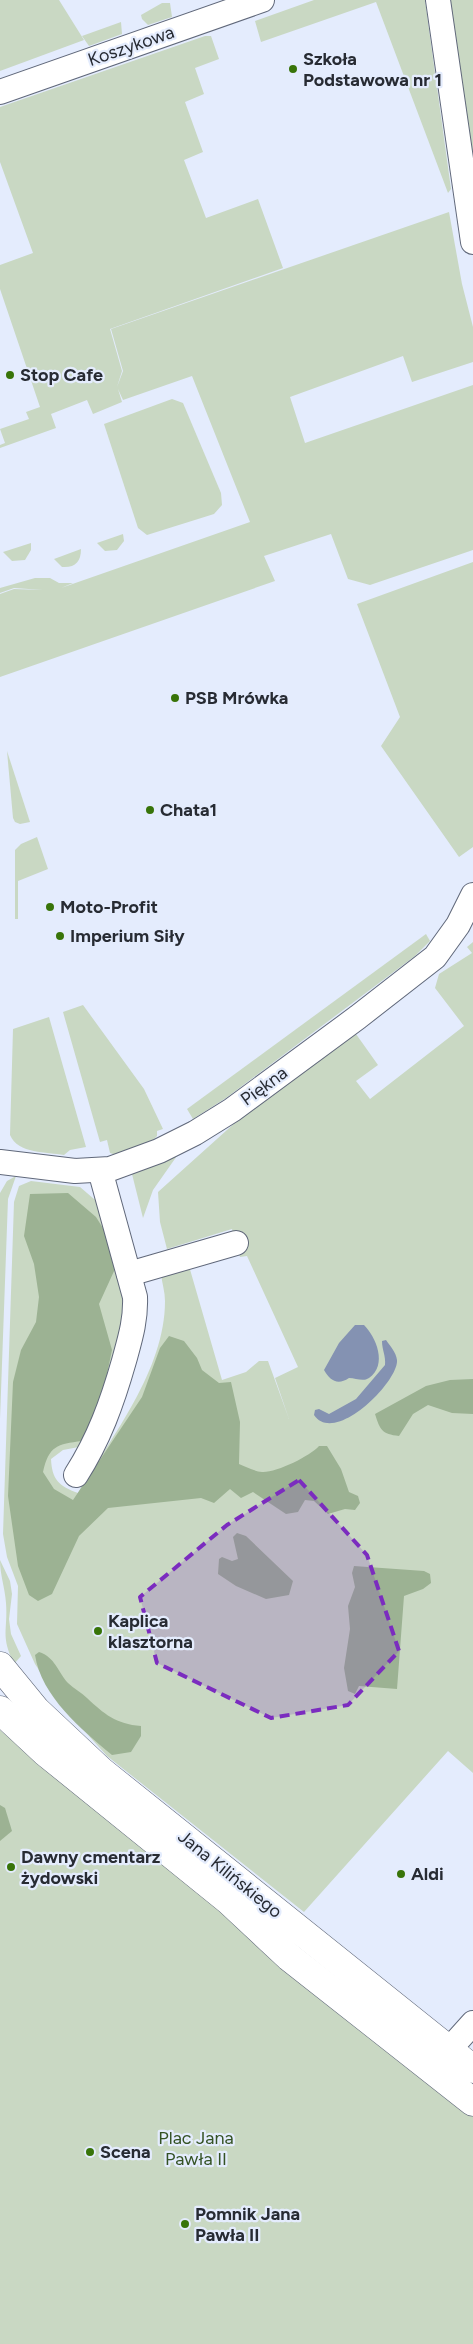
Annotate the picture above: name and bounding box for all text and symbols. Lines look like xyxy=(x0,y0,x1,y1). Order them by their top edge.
street label: Koszykowa xyxy=(85,21,177,71)
place label: Szkoła Podstawowa nr 1 xyxy=(303,48,442,91)
marker: Szkoła Podstawowa nr 1 xyxy=(287,63,299,75)
place label: Stop Cafe xyxy=(20,364,103,386)
marker: Stop Cafe xyxy=(4,369,16,381)
place label: PSB Mrówka xyxy=(185,687,288,709)
marker: PSB Mrówka xyxy=(169,692,181,704)
place label: Chata1 xyxy=(160,799,217,821)
marker: Chata1 xyxy=(144,804,156,816)
place label: Moto-Profit xyxy=(60,896,158,918)
marker: Moto-Profit xyxy=(44,901,56,913)
place label: Imperium Siły xyxy=(70,925,185,947)
marker: Imperium Siły xyxy=(54,930,66,942)
street label: Piękna xyxy=(236,1062,292,1110)
place label: Kaplica klasztorna xyxy=(108,1610,193,1653)
marker: Kaplica klasztorna xyxy=(92,1625,104,1637)
street label: Jana Kilińskiego xyxy=(173,1825,287,1923)
place label: Dawny cmentarz żydowski xyxy=(21,1846,161,1889)
marker: Dawny cmentarz żydowski xyxy=(5,1861,17,1873)
place label: Aldi xyxy=(411,1863,444,1885)
marker: Aldi xyxy=(395,1868,407,1880)
park label: Plac Jana Pawła II xyxy=(158,2127,234,2170)
place label: Scena xyxy=(100,2141,151,2163)
marker: Scena xyxy=(84,2146,96,2158)
place label: Pomnik Jana Pawła II xyxy=(195,2203,300,2246)
marker: Pomnik Jana Pawła II xyxy=(179,2218,191,2230)

